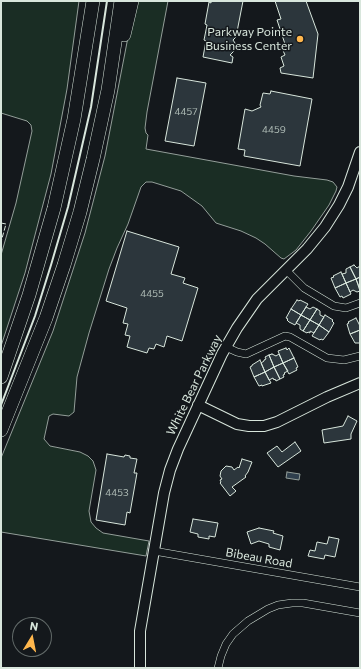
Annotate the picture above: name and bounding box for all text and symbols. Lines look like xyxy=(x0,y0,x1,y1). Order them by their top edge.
place label: Parkway Pointe Business Center xyxy=(205,25,292,53)
marker: Parkway Pointe Business Center xyxy=(295,34,305,44)
house number: 4457 xyxy=(174,106,198,118)
house number: 4459 xyxy=(262,124,286,136)
house number: 4455 xyxy=(140,288,164,300)
street label: White Bear Parkway xyxy=(163,332,225,438)
house number: 4453 xyxy=(105,487,129,499)
street label: Bibeau Road xyxy=(224,545,294,571)
north arrow xyxy=(12,617,52,657)
text: N xyxy=(29,619,39,633)

